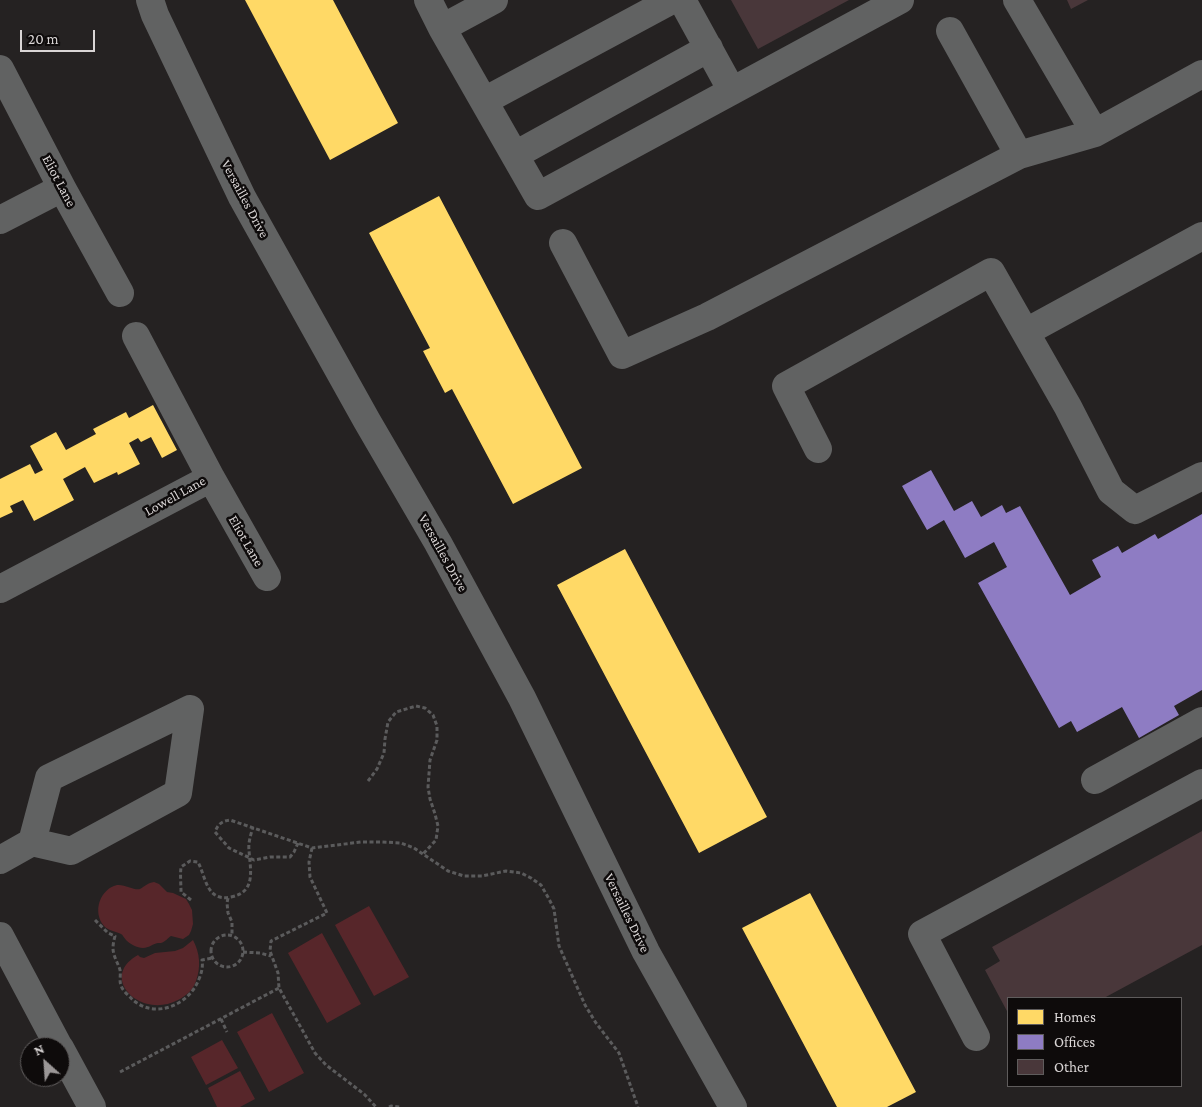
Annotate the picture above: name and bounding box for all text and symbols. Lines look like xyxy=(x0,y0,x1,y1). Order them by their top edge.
scale bar xyxy=(22,20,98,52)
text: 20 m xyxy=(28,31,59,47)
street label: Eliot Lane xyxy=(38,152,80,210)
street label: Versailles Drive xyxy=(217,157,273,241)
street label: Lowell Lane xyxy=(141,472,209,520)
street label: Versailles Drive xyxy=(415,511,471,595)
street label: Eliot Lane xyxy=(225,512,267,570)
street label: Versailles Drive xyxy=(601,871,653,955)
legend xyxy=(1007,997,1182,1087)
text: Homes xyxy=(1054,1009,1096,1025)
text: Offices xyxy=(1054,1034,1095,1050)
north arrow xyxy=(20,1037,70,1087)
text: N xyxy=(31,1040,47,1059)
text: Other xyxy=(1054,1059,1089,1075)

